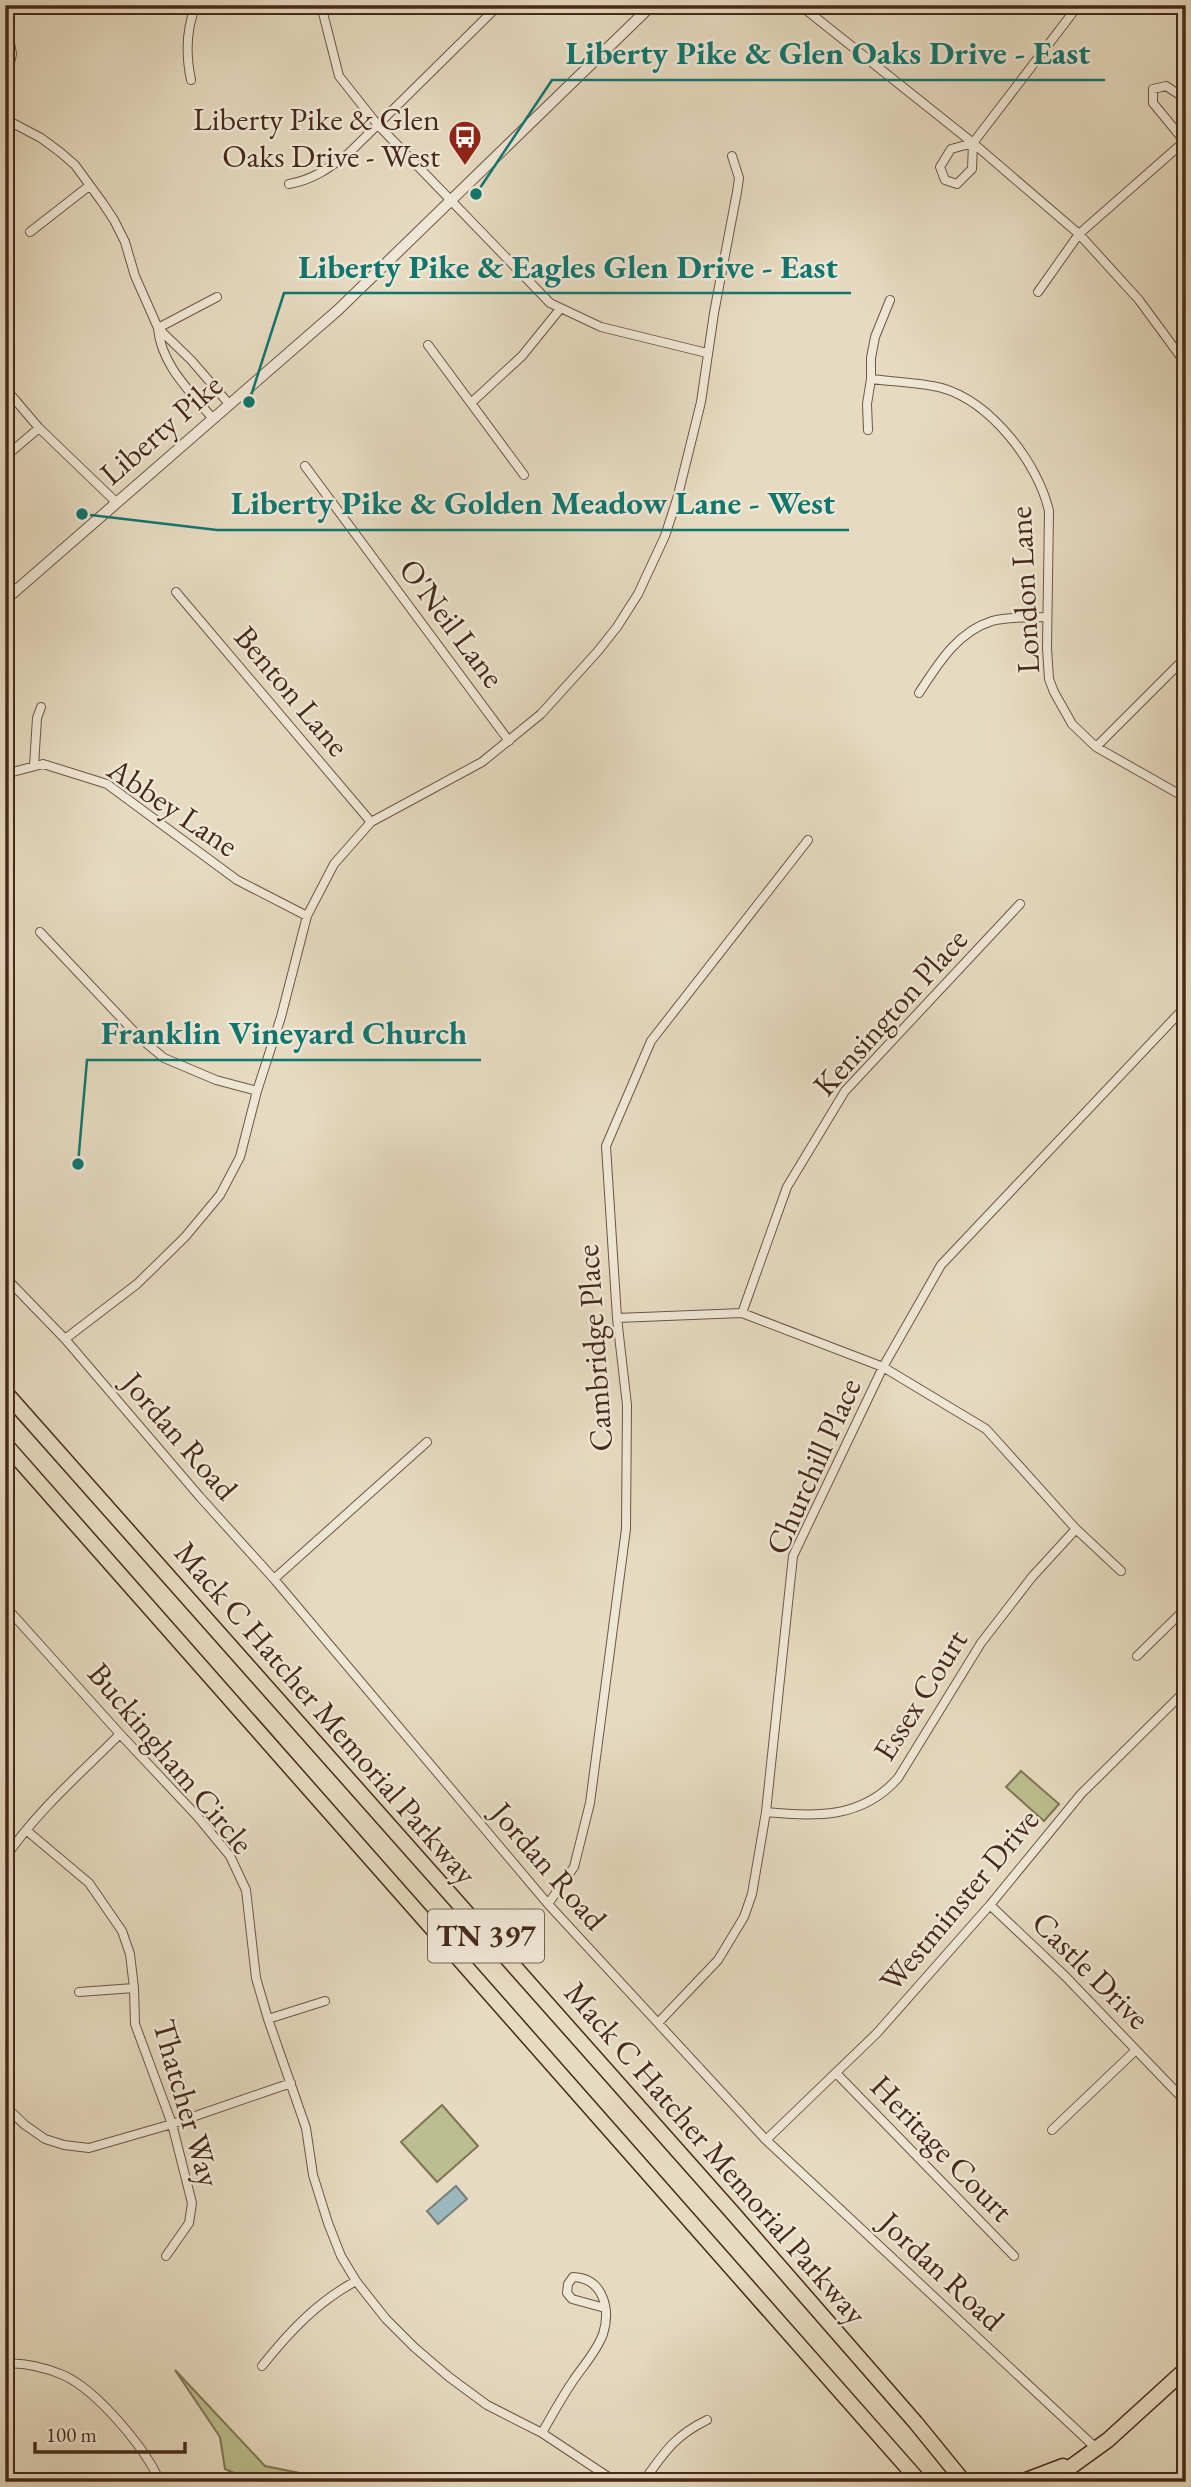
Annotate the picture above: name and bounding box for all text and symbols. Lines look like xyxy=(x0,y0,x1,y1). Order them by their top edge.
callout: Liberty Pike & Glen Oaks Drive - East xyxy=(552,26,1105,80)
text: Liberty Pike & Glen Oaks Drive - East xyxy=(566,31,1091,74)
place label: Liberty Pike & Glen Oaks Drive - West xyxy=(193,98,440,177)
bus stop icon: Liberty Pike & Glen Oaks Drive - West xyxy=(446,118,484,167)
callout: Liberty Pike & Eagles Glen Drive - East xyxy=(284,239,851,293)
text: Liberty Pike & Eagles Glen Drive - East xyxy=(298,245,838,288)
street label: Liberty Pike xyxy=(91,364,231,494)
callout: Liberty Pike & Golden Meadow Lane - West xyxy=(217,476,849,530)
text: Liberty Pike & Golden Meadow Lane - West xyxy=(231,481,836,524)
street label: London Lane xyxy=(999,505,1049,675)
street label: O'Neil Lane xyxy=(390,550,514,696)
street label: Benton Lane xyxy=(225,617,359,765)
street label: Abbey Lane xyxy=(99,747,246,866)
street label: Kensington Place xyxy=(803,919,977,1105)
callout: Franklin Vineyard Church xyxy=(87,1006,481,1060)
text: Franklin Vineyard Church xyxy=(101,1011,467,1054)
street label: Cambridge Place xyxy=(566,1243,622,1453)
street label: Jordan Road xyxy=(111,1361,248,1509)
street label: Churchill Place xyxy=(755,1371,871,1561)
street label: Mack C Hatcher Memorial Parkway xyxy=(165,1533,487,1894)
street label: Essex Court xyxy=(863,1622,977,1768)
street label: Buckingham Circle xyxy=(79,1654,263,1862)
street label: Jordan Road xyxy=(480,1791,617,1939)
street label: Westminster Drive xyxy=(870,1800,1048,2000)
street label: Castle Drive xyxy=(1023,1902,1159,2038)
road number: TN 397 xyxy=(428,1910,544,1962)
street label: Mack C Hatcher Memorial Parkway xyxy=(555,1973,877,2334)
street label: Thatcher Way xyxy=(143,2014,231,2193)
street label: Heritage Court xyxy=(861,2066,1023,2230)
street label: Jordan Road xyxy=(868,2200,1014,2340)
scale bar xyxy=(35,2410,186,2454)
text: 100 m xyxy=(46,2421,97,2448)

